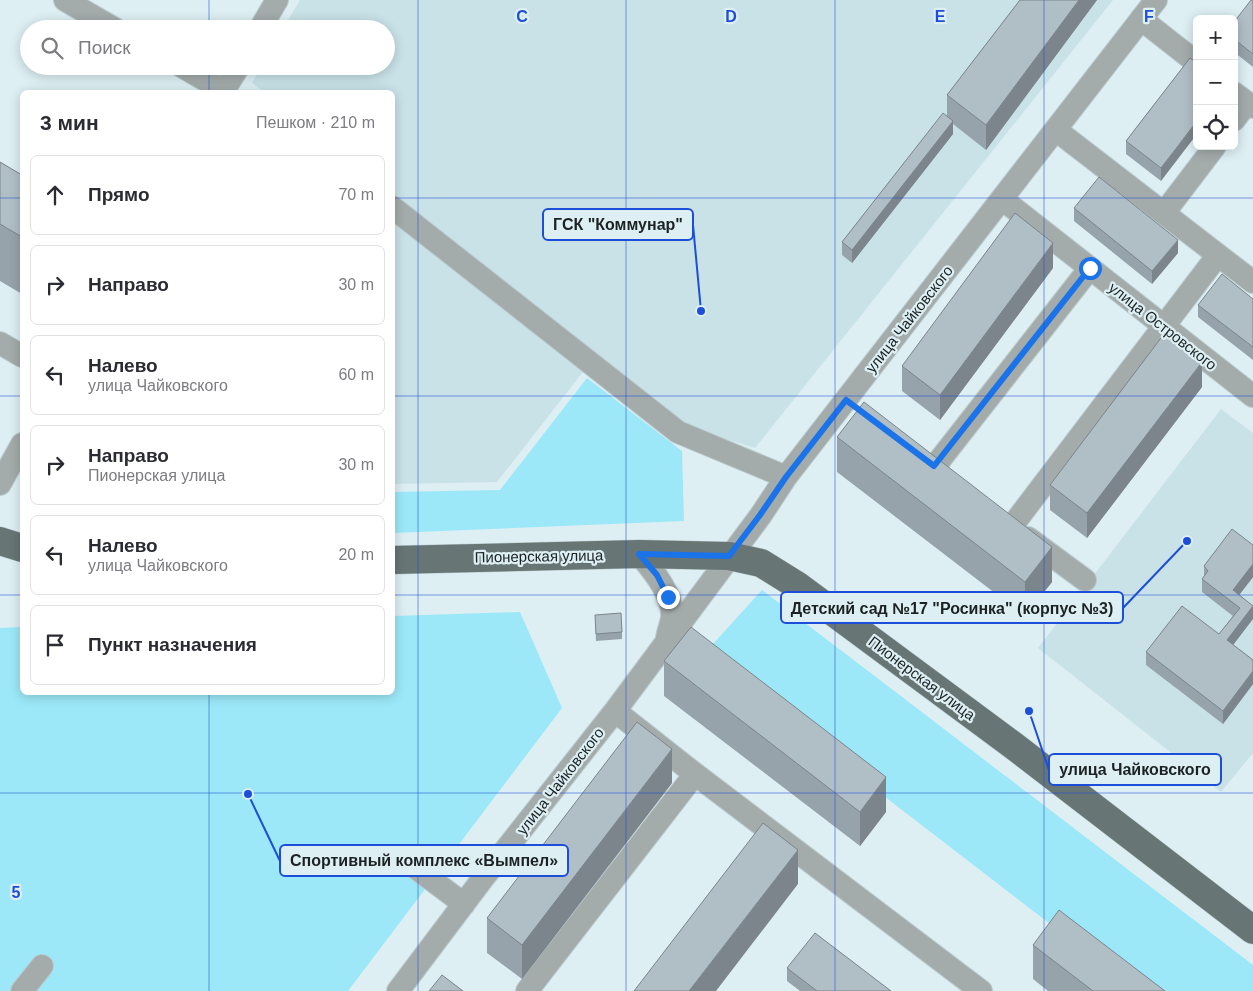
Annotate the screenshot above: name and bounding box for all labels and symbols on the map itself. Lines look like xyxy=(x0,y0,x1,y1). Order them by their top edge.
text: C xyxy=(516,8,528,25)
text: D xyxy=(725,8,737,25)
text: E xyxy=(935,8,946,25)
text: F xyxy=(1144,8,1154,25)
callout: ГСК "Коммунар" xyxy=(543,209,693,240)
text: ГСК "Коммунар" xyxy=(553,216,683,233)
route start xyxy=(1079,257,1102,280)
street label: улица Чайковского xyxy=(862,262,956,376)
street label: улица Островского xyxy=(1106,279,1220,373)
street label: Пионерская улица xyxy=(474,546,604,566)
route end xyxy=(657,586,680,609)
callout: Детский сад №17 "Росинка" (корпус №3) xyxy=(781,592,1123,623)
text: Детский сад №17 "Росинка" (корпус №3) xyxy=(791,600,1113,617)
street label: Пионерская улица xyxy=(865,632,979,724)
street label: улица Чайковского xyxy=(513,724,607,838)
callout: улица Чайковского xyxy=(1049,754,1221,785)
text: улица Чайковского xyxy=(1059,761,1211,778)
callout: Спортивный комплекс «Вымпел» xyxy=(280,845,568,876)
text: Спортивный комплекс «Вымпел» xyxy=(290,852,558,869)
text: 5 xyxy=(12,884,21,901)

